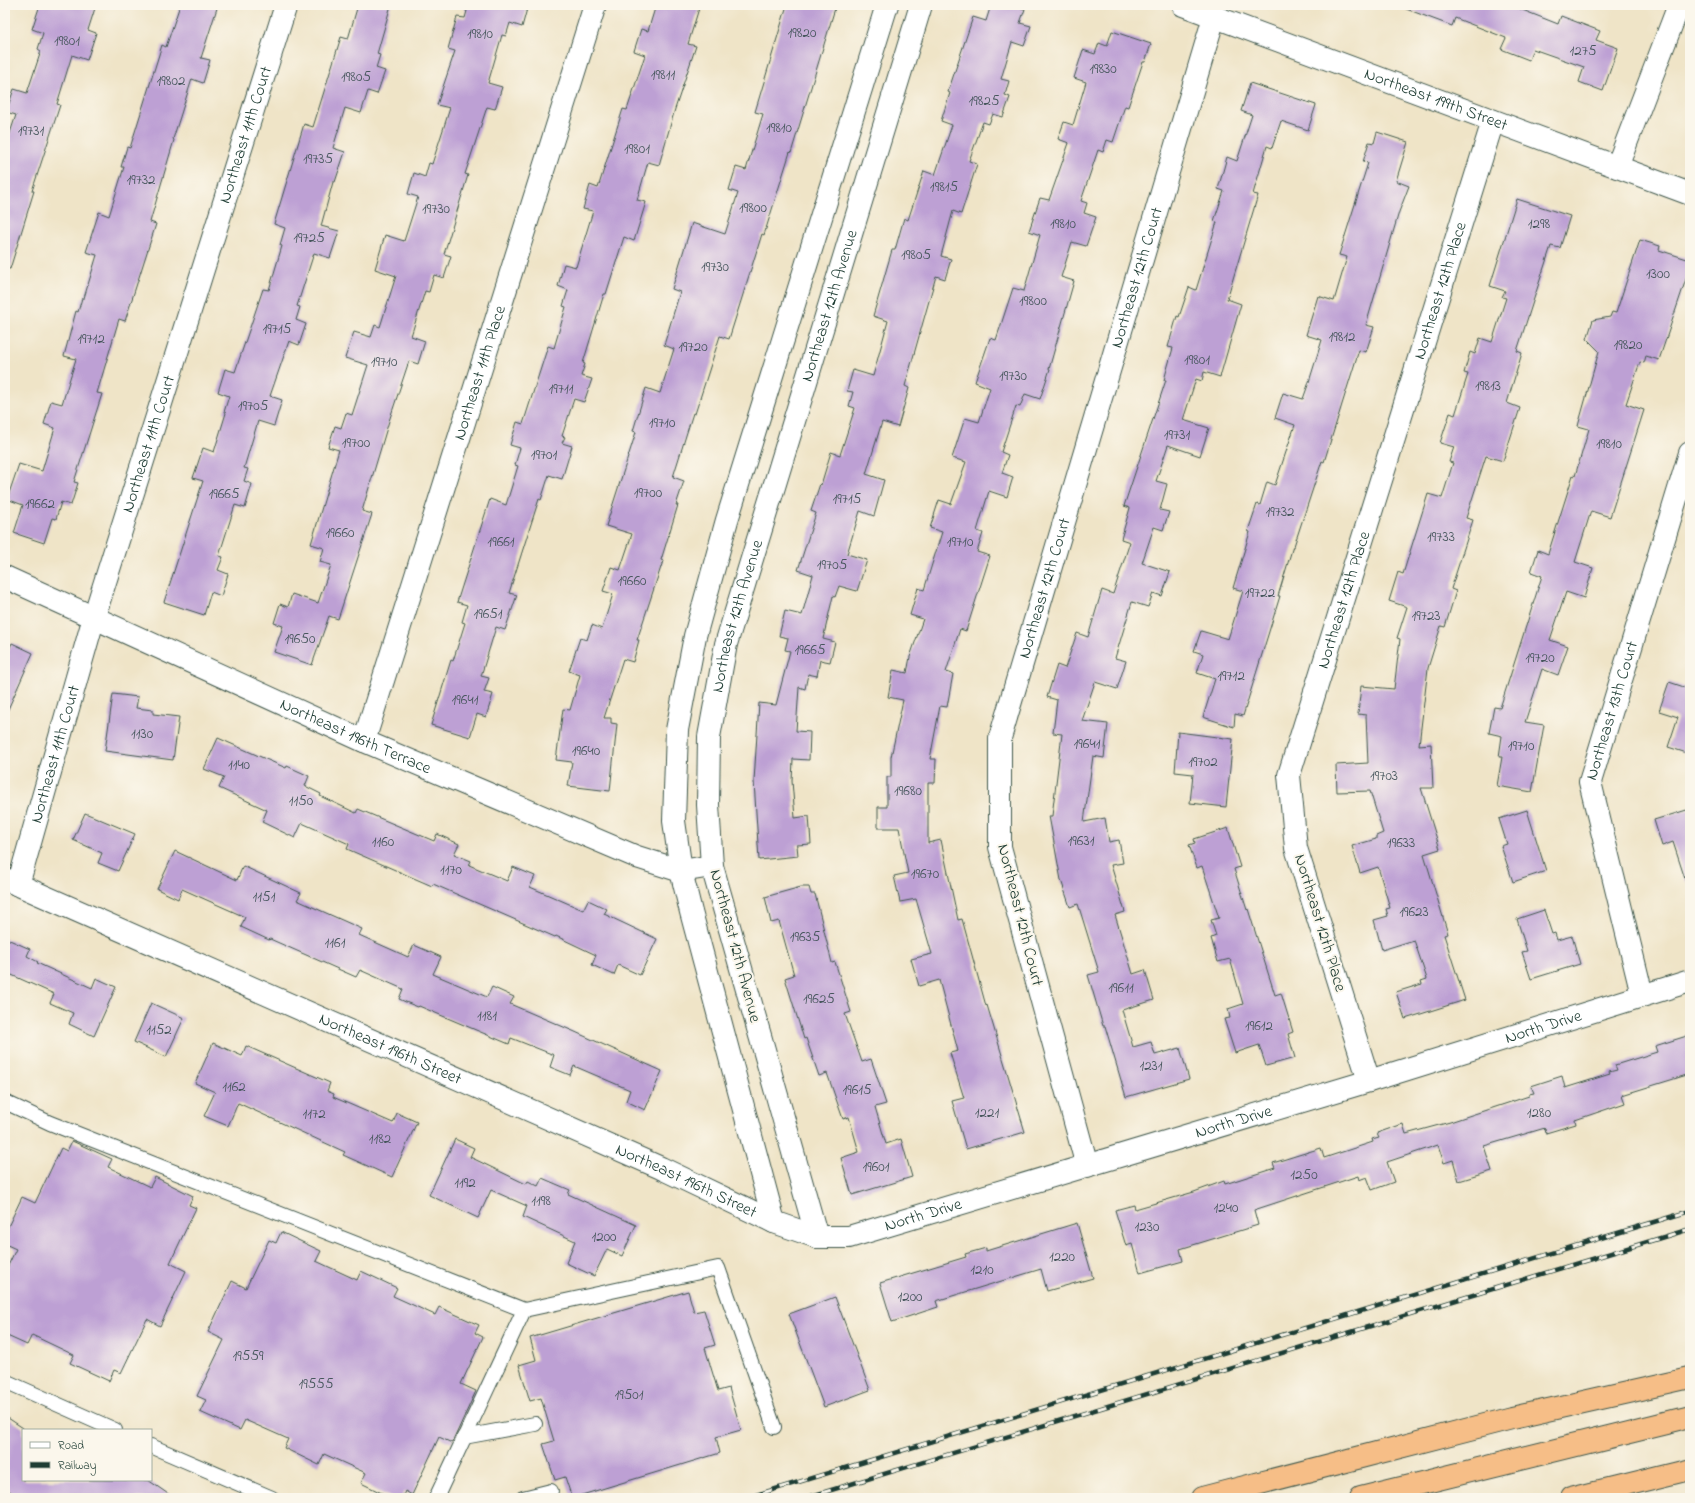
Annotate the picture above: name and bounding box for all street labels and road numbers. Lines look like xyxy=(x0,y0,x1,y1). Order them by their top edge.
street label: Northeast 199th Street xyxy=(1361,61,1512,138)
street label: Northeast 11th Court xyxy=(212,63,279,207)
street label: Northeast 12th Court xyxy=(1104,204,1169,351)
street label: Northeast 12th Place xyxy=(1407,218,1473,362)
street label: Northeast 12th Avenue xyxy=(794,226,864,385)
street label: Northeast 11th Place xyxy=(447,302,513,443)
street label: Northeast 11th Court xyxy=(115,372,182,516)
street label: Northeast 12th Court xyxy=(1012,514,1077,661)
street label: Northeast 12th Place xyxy=(1310,528,1377,672)
street label: Northeast 12th Avenue xyxy=(705,536,770,695)
street label: Northeast 13th Court xyxy=(1579,638,1645,783)
street label: Northeast 11th Court xyxy=(24,682,87,826)
street label: Northeast 196th Terrace xyxy=(276,692,435,781)
street label: Northeast 12th Court xyxy=(990,841,1050,989)
street label: Northeast 12th Place xyxy=(1287,851,1353,995)
street label: Northeast 12th Avenue xyxy=(703,867,768,1026)
street label: North Drive xyxy=(1502,1003,1585,1050)
street label: Northeast 196th Street xyxy=(315,1006,466,1091)
street label: North Drive xyxy=(1192,1098,1275,1145)
street label: Northeast 196th Street xyxy=(611,1137,761,1225)
street label: North Drive xyxy=(882,1191,965,1238)

